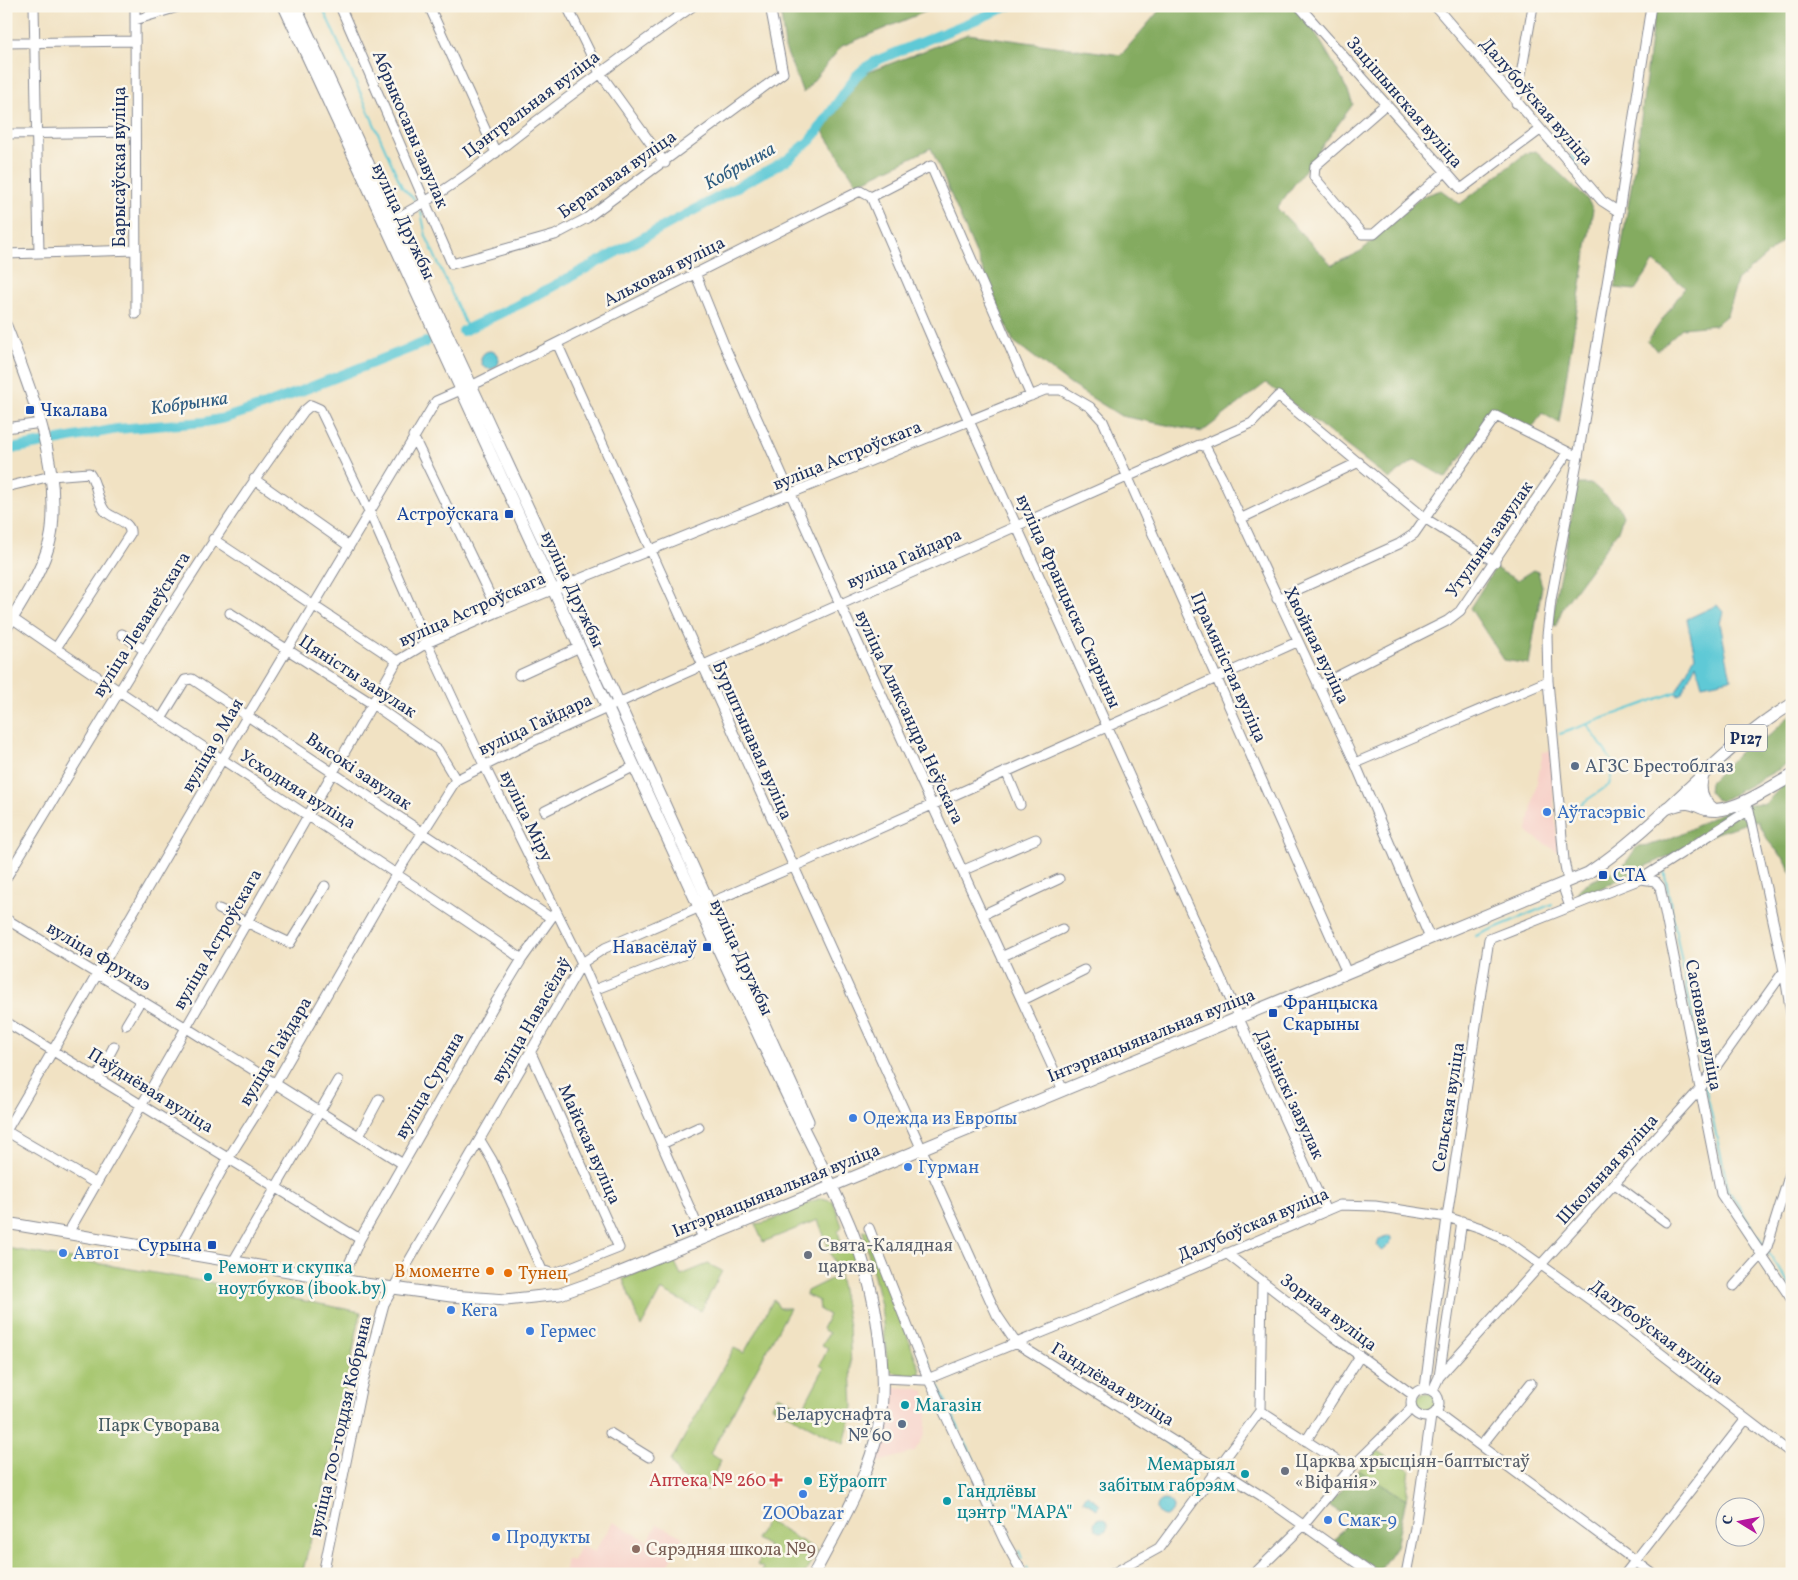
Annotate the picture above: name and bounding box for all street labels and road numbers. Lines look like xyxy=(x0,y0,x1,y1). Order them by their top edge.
street label: Зацішынская вуліца xyxy=(1340,32,1468,174)
street label: Далубоўская вуліца xyxy=(1473,32,1599,172)
street label: Цэнтральная вуліца xyxy=(458,45,606,165)
street label: Абрыкосавы завулак xyxy=(365,47,454,213)
street label: Барысаўская вуліца xyxy=(108,87,133,247)
street label: Берагавая вуліца xyxy=(553,125,682,226)
street label: вуліца Дружбы xyxy=(365,159,441,284)
street label: Альховая вуліца xyxy=(599,231,730,314)
street label: вуліца Астроўскага xyxy=(769,415,926,498)
street label: Утульны завулак xyxy=(1441,476,1540,603)
street label: вуліца Францыска Скарыны xyxy=(1009,491,1126,713)
street label: вуліца Гайдара xyxy=(843,523,966,596)
street label: вуліца Дружбы xyxy=(534,527,610,652)
street label: вуліца Леванеўскага xyxy=(87,547,197,703)
street label: вуліца Астроўскага xyxy=(395,567,550,654)
street label: Хвойная вуліца xyxy=(1276,583,1355,708)
street label: Прамяністая вуліца xyxy=(1183,588,1272,747)
street label: вуліца Аляксандра Неўскага xyxy=(848,606,969,829)
street label: Цяністы завулак xyxy=(293,630,421,725)
street label: Бурштынавая вуліца xyxy=(705,657,798,824)
street label: вуліца Гайдара xyxy=(474,688,597,763)
street label: вуліца 9 Мая xyxy=(176,694,250,797)
road number: Р127 xyxy=(1725,724,1767,751)
street label: Высокі завулак xyxy=(300,728,416,817)
street label: Усходняя вуліца xyxy=(234,744,360,836)
street label: вуліца Міру xyxy=(493,767,559,867)
street label: вуліца Астроўскага xyxy=(168,865,269,1015)
street label: вуліца Дружбы xyxy=(703,895,779,1020)
street label: вуліца Фрунзэ xyxy=(41,916,155,998)
street label: вуліца Навасёлаў xyxy=(486,953,579,1088)
street label: Сасновая вуліца xyxy=(1678,957,1728,1093)
street label: Інтэрнацыянальная вуліца xyxy=(1044,983,1259,1090)
street label: вуліца Гайдара xyxy=(234,992,319,1111)
street label: Дзівінскі завулак xyxy=(1247,1025,1330,1164)
street label: вуліца Сурына xyxy=(389,1027,471,1144)
street label: Сельская вуліца xyxy=(1427,1040,1472,1174)
street label: Паўднёвая вуліца xyxy=(82,1042,218,1140)
street label: Майская вуліца xyxy=(551,1080,626,1209)
street label: Школьная вуліца xyxy=(1551,1109,1665,1231)
street label: Інтэрнацыянальная вуліца xyxy=(669,1138,884,1245)
street label: Далубоўская вуліца xyxy=(1174,1182,1333,1269)
street label: Зорная вуліца xyxy=(1274,1268,1382,1358)
street label: Далубоўская вуліца xyxy=(1584,1274,1729,1392)
street label: вуліца 700-годдзя Кобрына xyxy=(304,1313,379,1540)
street label: Гандлёвая вуліца xyxy=(1046,1337,1179,1433)

